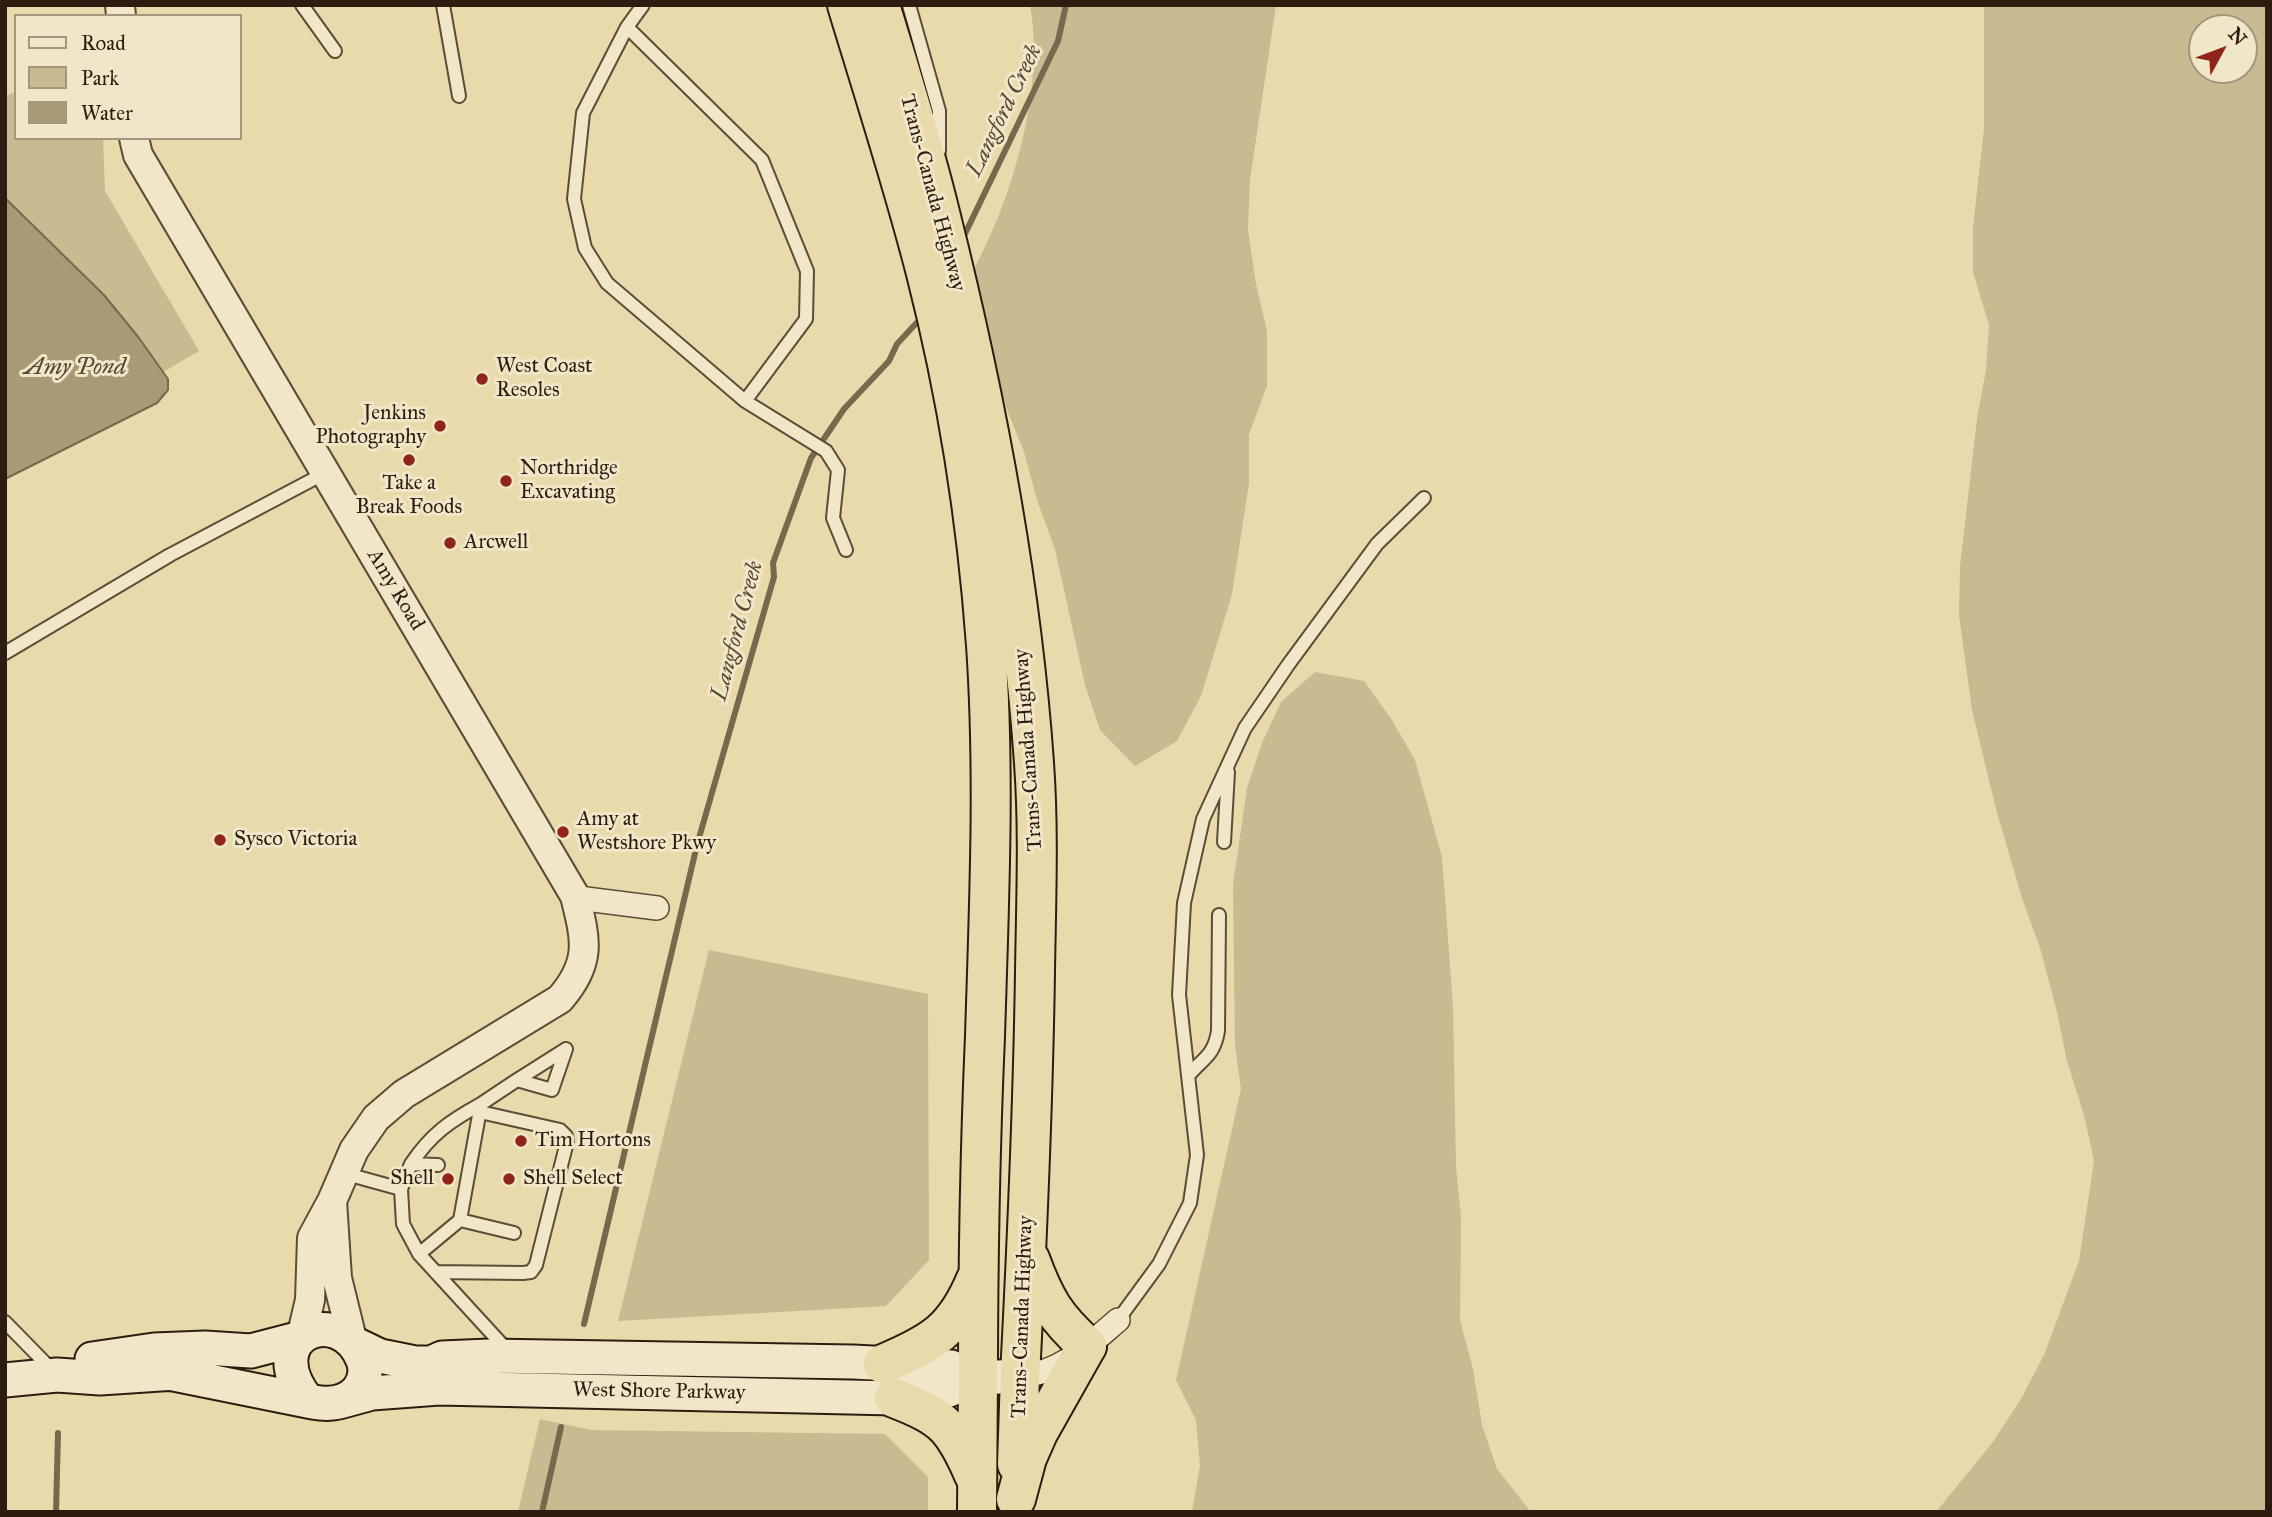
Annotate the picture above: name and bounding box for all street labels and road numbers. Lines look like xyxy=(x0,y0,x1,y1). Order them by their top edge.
street label: Trans-Canada Highway xyxy=(894,92,970,294)
street label: Amy Road xyxy=(361,545,429,635)
street label: Trans-Canada Highway xyxy=(1009,648,1049,852)
street label: Trans-Canada Highway xyxy=(1007,1215,1039,1419)
street label: West Shore Parkway xyxy=(572,1378,746,1406)

